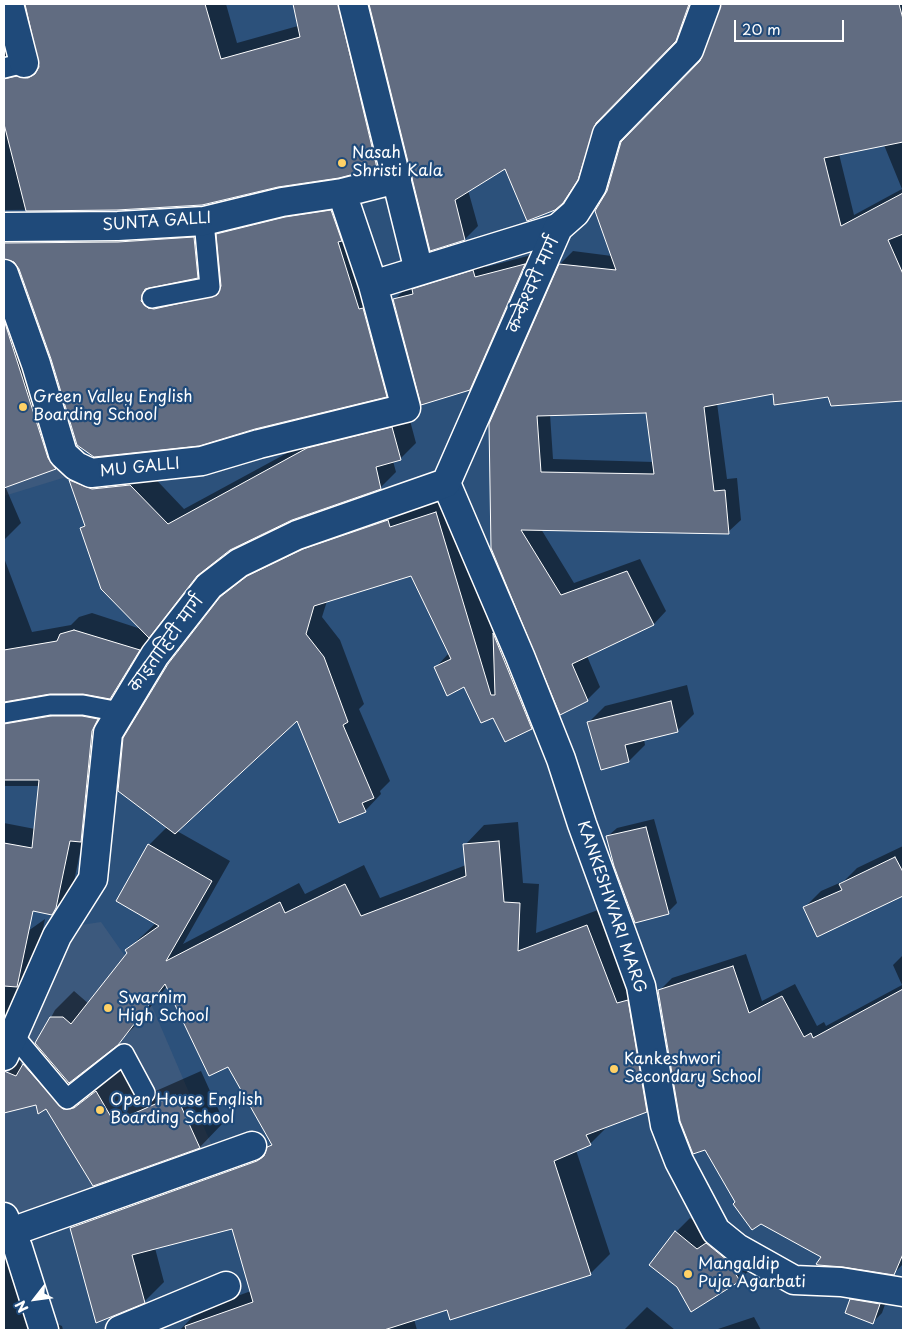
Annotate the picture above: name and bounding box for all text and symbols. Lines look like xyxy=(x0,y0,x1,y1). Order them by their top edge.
scale bar xyxy=(737,10,847,42)
text: 20 m xyxy=(742,17,781,40)
place label: Nasah Shristi Kala xyxy=(352,144,443,182)
marker: Nasah Shristi Kala xyxy=(336,157,348,169)
street label: SUNTA GALLI xyxy=(102,209,212,235)
street label: कन्केश्वरी मार्ग xyxy=(504,234,564,336)
place label: Green Valley English Boarding School xyxy=(33,388,193,426)
marker: Green Valley English Boarding School xyxy=(17,401,29,413)
street label: MU GALLI xyxy=(99,454,181,482)
street label: काइताहिटी मार्ग xyxy=(126,592,208,696)
street label: KANKESHWARI MARG xyxy=(573,818,649,996)
place label: Swarnim High School xyxy=(118,989,209,1027)
marker: Swarnim High School xyxy=(102,1002,114,1014)
place label: Kankeshwori Secondary School xyxy=(624,1050,761,1088)
marker: Kankeshwori Secondary School xyxy=(608,1063,620,1075)
place label: Open House English Boarding School xyxy=(110,1091,263,1129)
marker: Open House English Boarding School xyxy=(94,1104,106,1116)
place label: Mangaldip Puja Agarbati xyxy=(698,1255,806,1293)
marker: Mangaldip Puja Agarbati xyxy=(682,1268,694,1280)
north arrow xyxy=(10,1274,60,1324)
text: N xyxy=(10,1297,33,1317)

